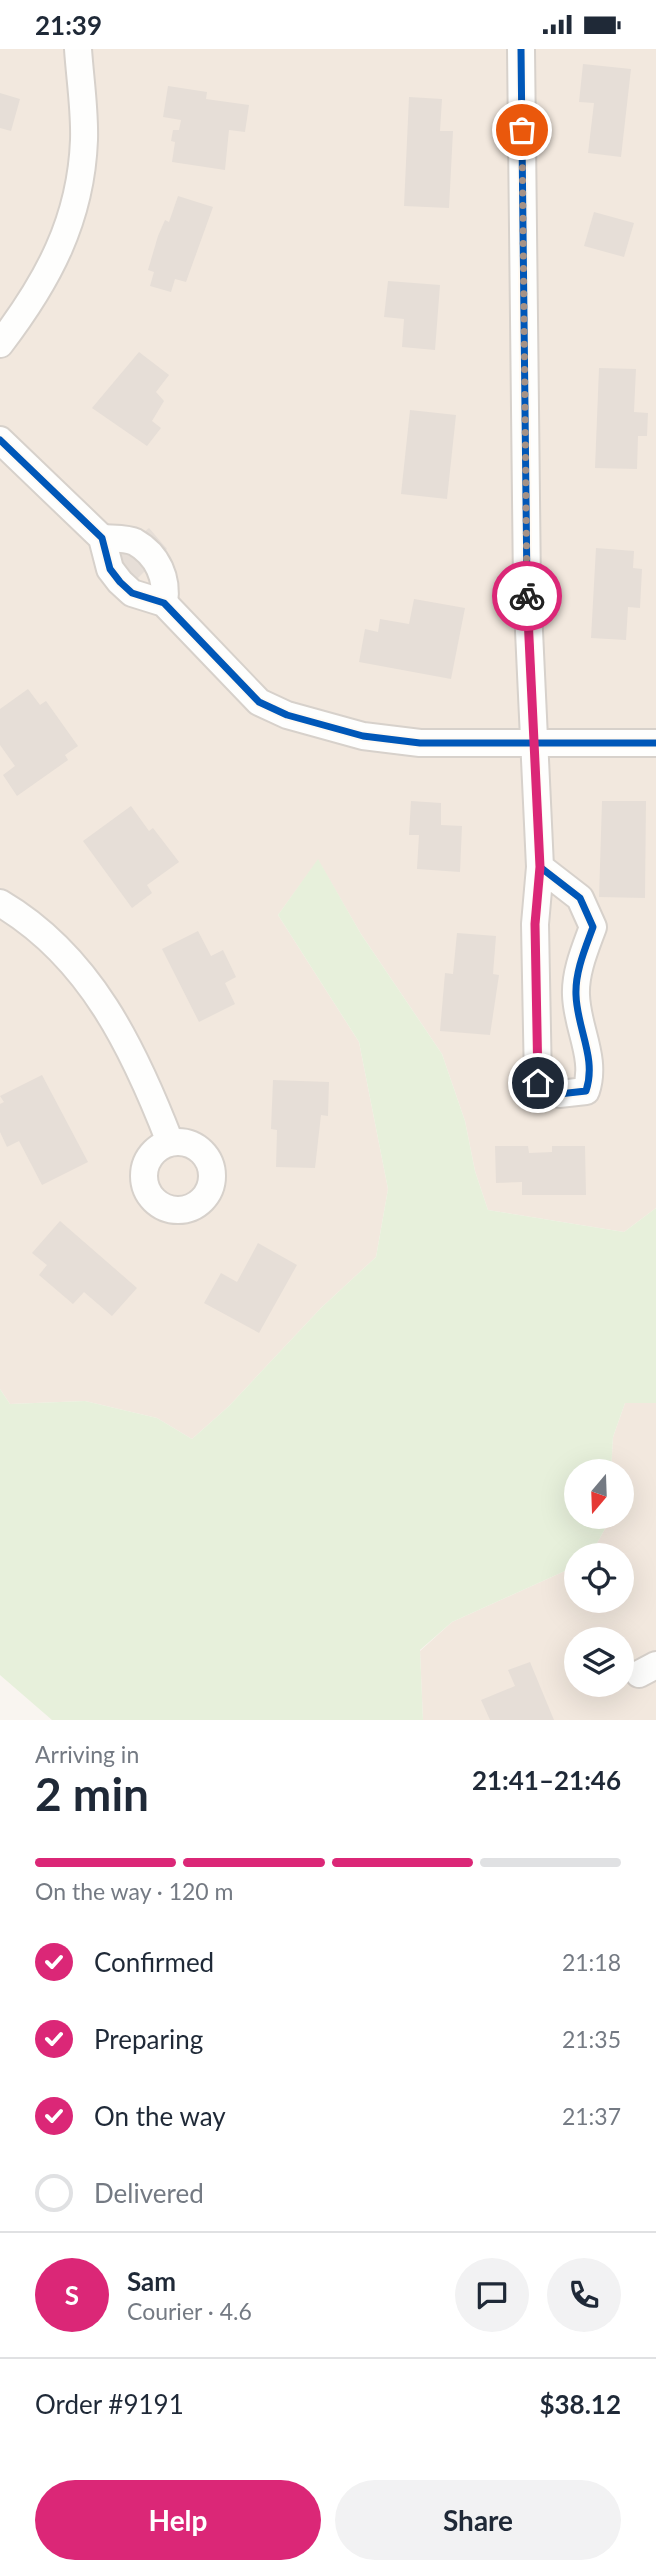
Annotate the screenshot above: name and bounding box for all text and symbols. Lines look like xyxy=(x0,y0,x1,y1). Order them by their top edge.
text: 21:39 xyxy=(35,9,102,41)
pin xyxy=(492,100,552,160)
icon: bag xyxy=(503,111,541,149)
courier xyxy=(492,561,562,631)
icon: bike xyxy=(508,577,546,615)
pin xyxy=(508,1053,568,1113)
icon: home xyxy=(519,1064,557,1102)
north arrow xyxy=(564,1459,634,1529)
map controls xyxy=(564,1459,634,1697)
button: locate xyxy=(564,1543,634,1613)
button: layers xyxy=(564,1627,634,1697)
text: Arriving in xyxy=(35,1740,139,1768)
text: 21:41–21:46 xyxy=(472,1764,621,1796)
text: 2 min xyxy=(35,1766,149,1821)
text: On the way · 120 m xyxy=(35,1877,234,1905)
icon: check xyxy=(35,1943,73,1981)
text: Confirmed xyxy=(94,1946,214,1978)
text: 21:18 xyxy=(562,1948,621,1976)
icon: check xyxy=(35,2020,73,2058)
text: Preparing xyxy=(94,2023,203,2055)
text: 21:35 xyxy=(562,2025,621,2053)
icon: check xyxy=(35,2097,73,2135)
text: On the way xyxy=(94,2100,226,2132)
text: 21:37 xyxy=(562,2102,621,2130)
text: Delivered xyxy=(94,2177,204,2209)
button: chat xyxy=(455,2258,529,2332)
button: phone xyxy=(547,2258,621,2332)
text: Sam xyxy=(127,2265,176,2297)
text: S xyxy=(65,2279,79,2311)
text: Courier · 4.6 xyxy=(127,2297,252,2325)
text: Order #9191 xyxy=(35,2388,184,2420)
text: $38.12 xyxy=(539,2388,621,2420)
button: Help xyxy=(35,2480,321,2560)
button: Share xyxy=(335,2480,621,2560)

